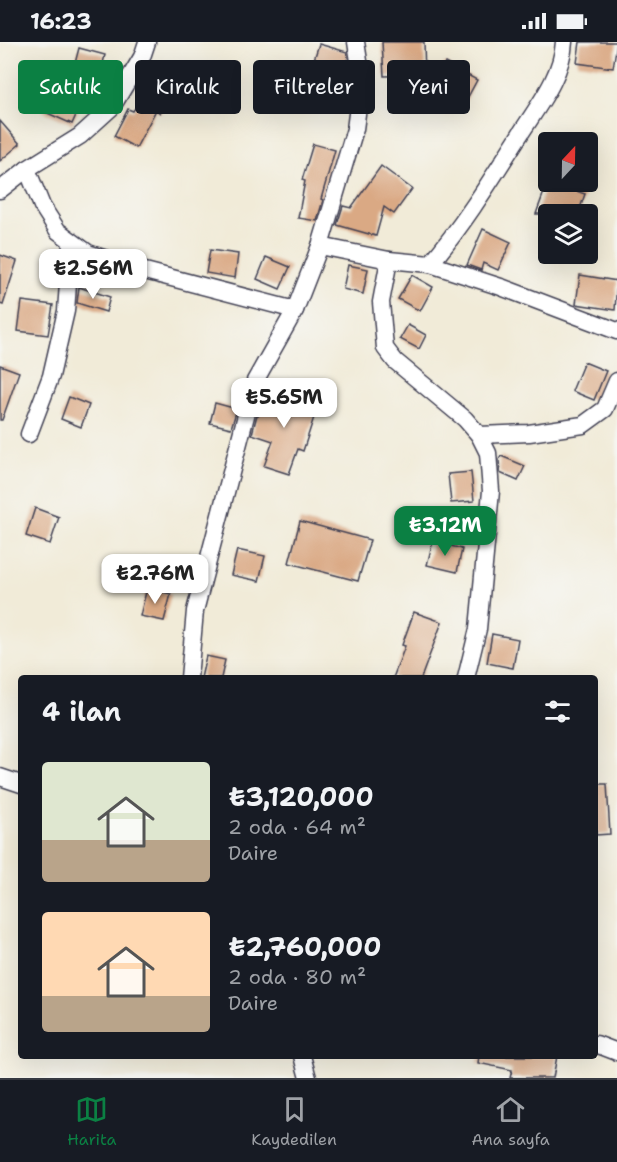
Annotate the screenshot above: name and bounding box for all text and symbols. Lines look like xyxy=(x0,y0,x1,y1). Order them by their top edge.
text: 16:23 xyxy=(30,7,92,36)
chip: Satılık xyxy=(18,60,123,114)
chip: Kiralık xyxy=(135,60,241,114)
chip: Filtreler xyxy=(253,60,375,114)
chip: Yeni xyxy=(387,60,470,114)
north arrow xyxy=(538,132,598,192)
map controls xyxy=(538,132,598,264)
button: layers xyxy=(538,204,598,264)
pin: ₺2.56M xyxy=(44,249,142,300)
text: ₺2.56M xyxy=(53,255,133,281)
pin: ₺5.65M xyxy=(235,378,333,429)
text: ₺5.65M xyxy=(245,384,323,410)
pin: ₺3.12M xyxy=(396,506,494,557)
text: ₺3.12M xyxy=(408,512,482,538)
pin: ₺2.76M xyxy=(106,554,204,605)
text: ₺2.76M xyxy=(115,560,195,586)
text: 4 ilan xyxy=(42,694,121,729)
icon: filters xyxy=(541,695,574,728)
text: ₺3,120,000 xyxy=(228,779,374,814)
icon: home xyxy=(90,786,162,858)
text: 2 oda · 64 m² xyxy=(228,814,366,840)
text: Daire xyxy=(228,840,278,866)
text: ₺2,760,000 xyxy=(228,929,381,964)
icon: home xyxy=(90,936,162,1008)
text: 2 oda · 80 m² xyxy=(228,964,366,990)
text: Daire xyxy=(228,990,278,1016)
tab: Harita xyxy=(67,1093,117,1150)
tab: Kaydedilen xyxy=(251,1093,337,1150)
tab: Ana sayfa xyxy=(472,1093,550,1150)

